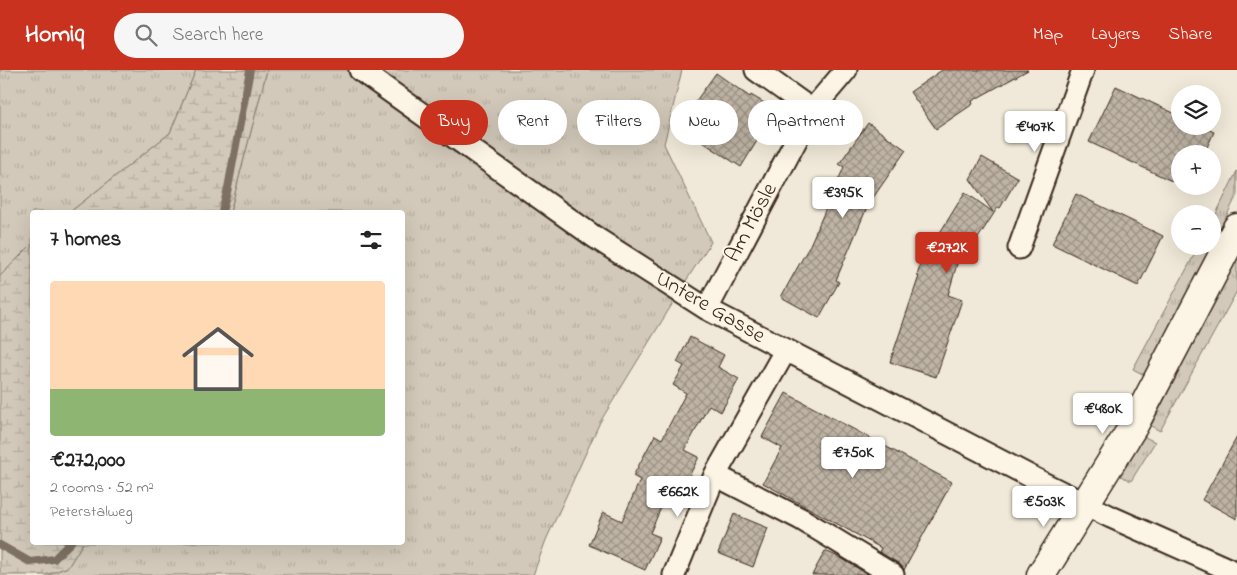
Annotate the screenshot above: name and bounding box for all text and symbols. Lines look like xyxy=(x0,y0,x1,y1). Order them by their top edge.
search box xyxy=(114,13,464,58)
text: Homiq xyxy=(25,18,84,53)
icon: search xyxy=(132,21,160,49)
text: Search here xyxy=(172,22,263,49)
text: Map xyxy=(1033,22,1063,48)
text: Layers xyxy=(1091,22,1141,48)
text: Share xyxy=(1169,22,1212,48)
map controls xyxy=(1171,85,1221,255)
button: layers xyxy=(1171,85,1221,135)
chip: Buy xyxy=(420,100,488,145)
chip: Rent xyxy=(498,100,567,145)
chip: Filters xyxy=(577,100,660,145)
chip: New xyxy=(670,100,738,145)
chip: Apartment xyxy=(748,100,863,145)
pin: €407K xyxy=(1000,111,1070,153)
text: €407K xyxy=(1015,115,1055,139)
button: + xyxy=(1171,145,1221,195)
pin: €395K xyxy=(808,176,878,219)
street label: Am Mösle xyxy=(718,178,786,268)
text: €395K xyxy=(823,181,863,205)
button: − xyxy=(1171,205,1221,255)
text: 7 homes xyxy=(50,225,121,255)
icon: filters xyxy=(357,226,385,254)
pin: €272K xyxy=(912,232,982,274)
text: €272K xyxy=(926,236,968,260)
street label: Untere Gasse xyxy=(649,264,771,352)
icon: home xyxy=(173,314,263,404)
pin: €480K xyxy=(1068,392,1138,435)
text: €480K xyxy=(1084,397,1122,421)
pin: €750K xyxy=(818,436,888,479)
text: €750K xyxy=(832,441,874,465)
text: €272,000 xyxy=(50,446,125,476)
text: 2 rooms · 52 m² xyxy=(50,476,154,500)
pin: €662K xyxy=(643,476,713,518)
text: €662K xyxy=(658,480,698,504)
pin: €503K xyxy=(1009,486,1079,528)
text: €503K xyxy=(1023,490,1065,514)
text: Peterstalweg xyxy=(50,500,133,524)

